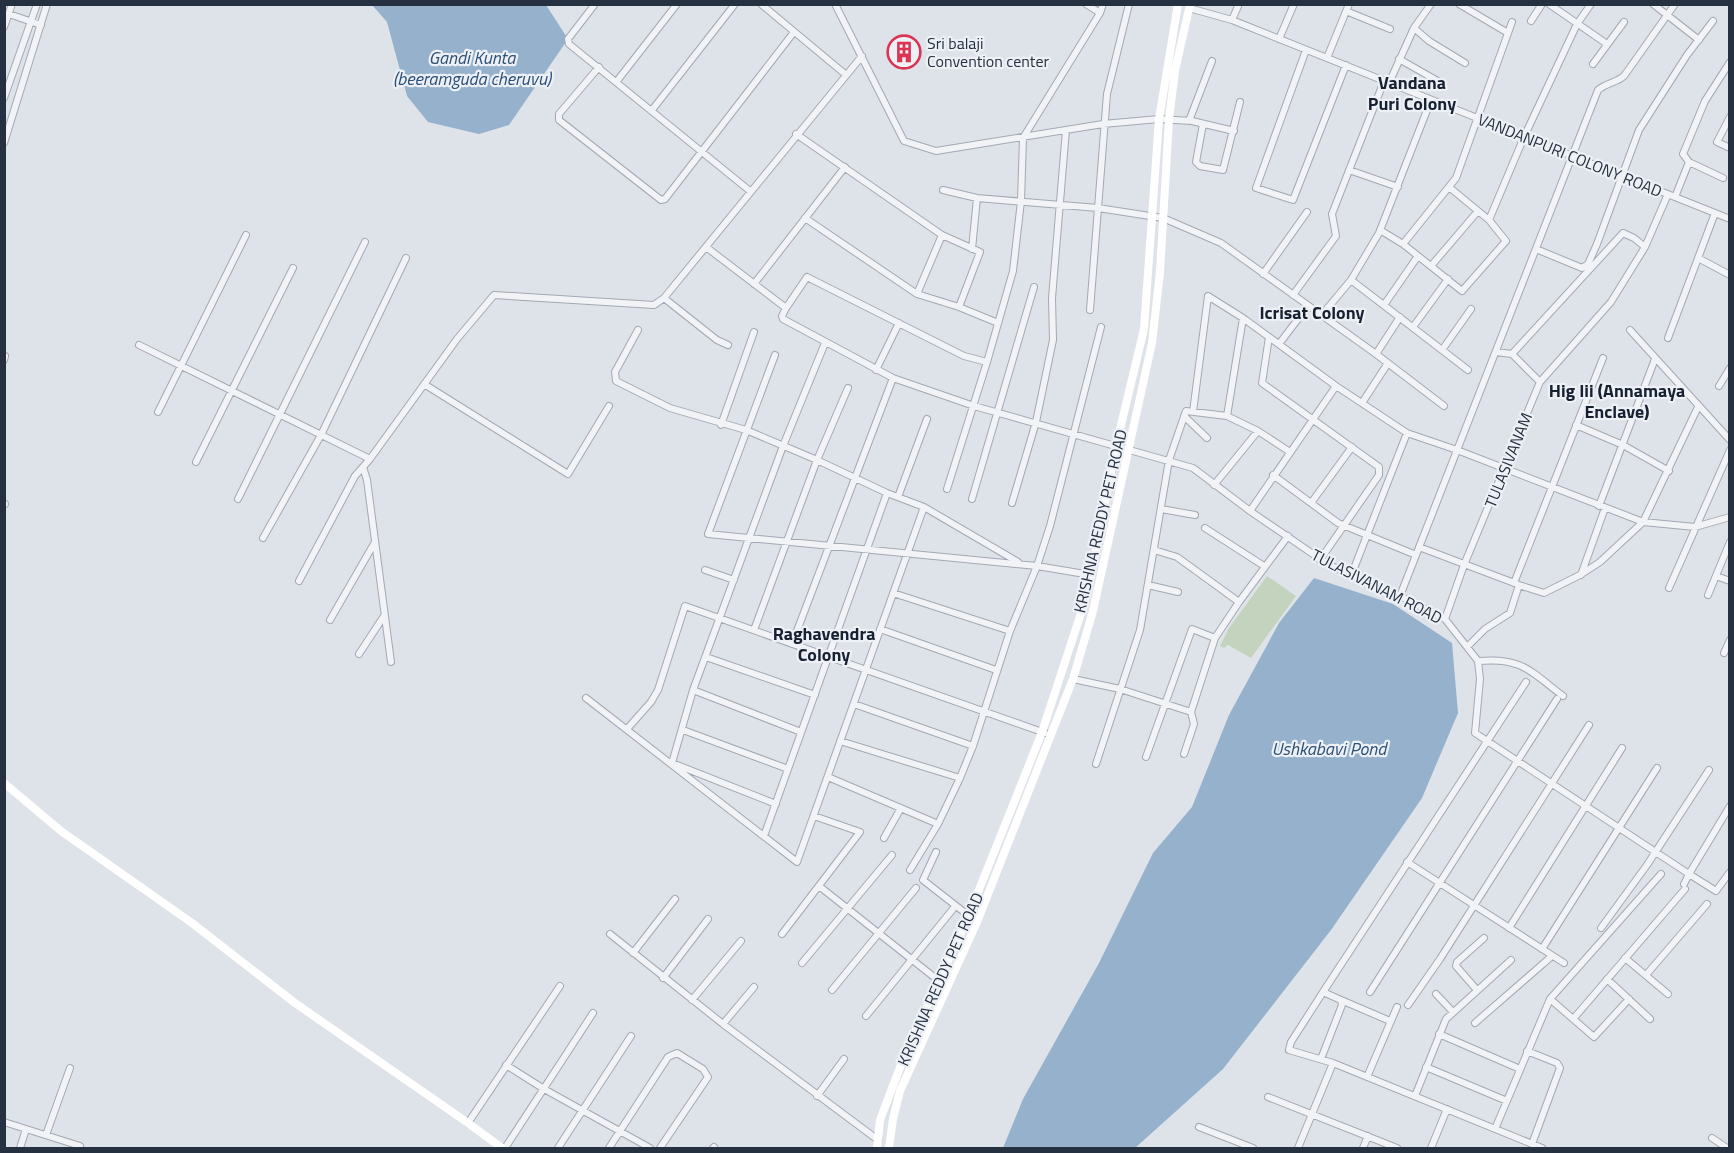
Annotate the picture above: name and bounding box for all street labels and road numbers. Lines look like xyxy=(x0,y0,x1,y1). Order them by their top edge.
street label: VANDANPURI COLONY ROAD xyxy=(1474,107,1666,203)
street label: TULASIVANAM xyxy=(1478,409,1538,511)
street label: KRISHNA REDDY PET ROAD xyxy=(1067,427,1133,615)
street label: TULASIVANAM ROAD xyxy=(1307,543,1447,629)
street label: KRISHNA REDDY PET ROAD xyxy=(891,888,989,1070)

